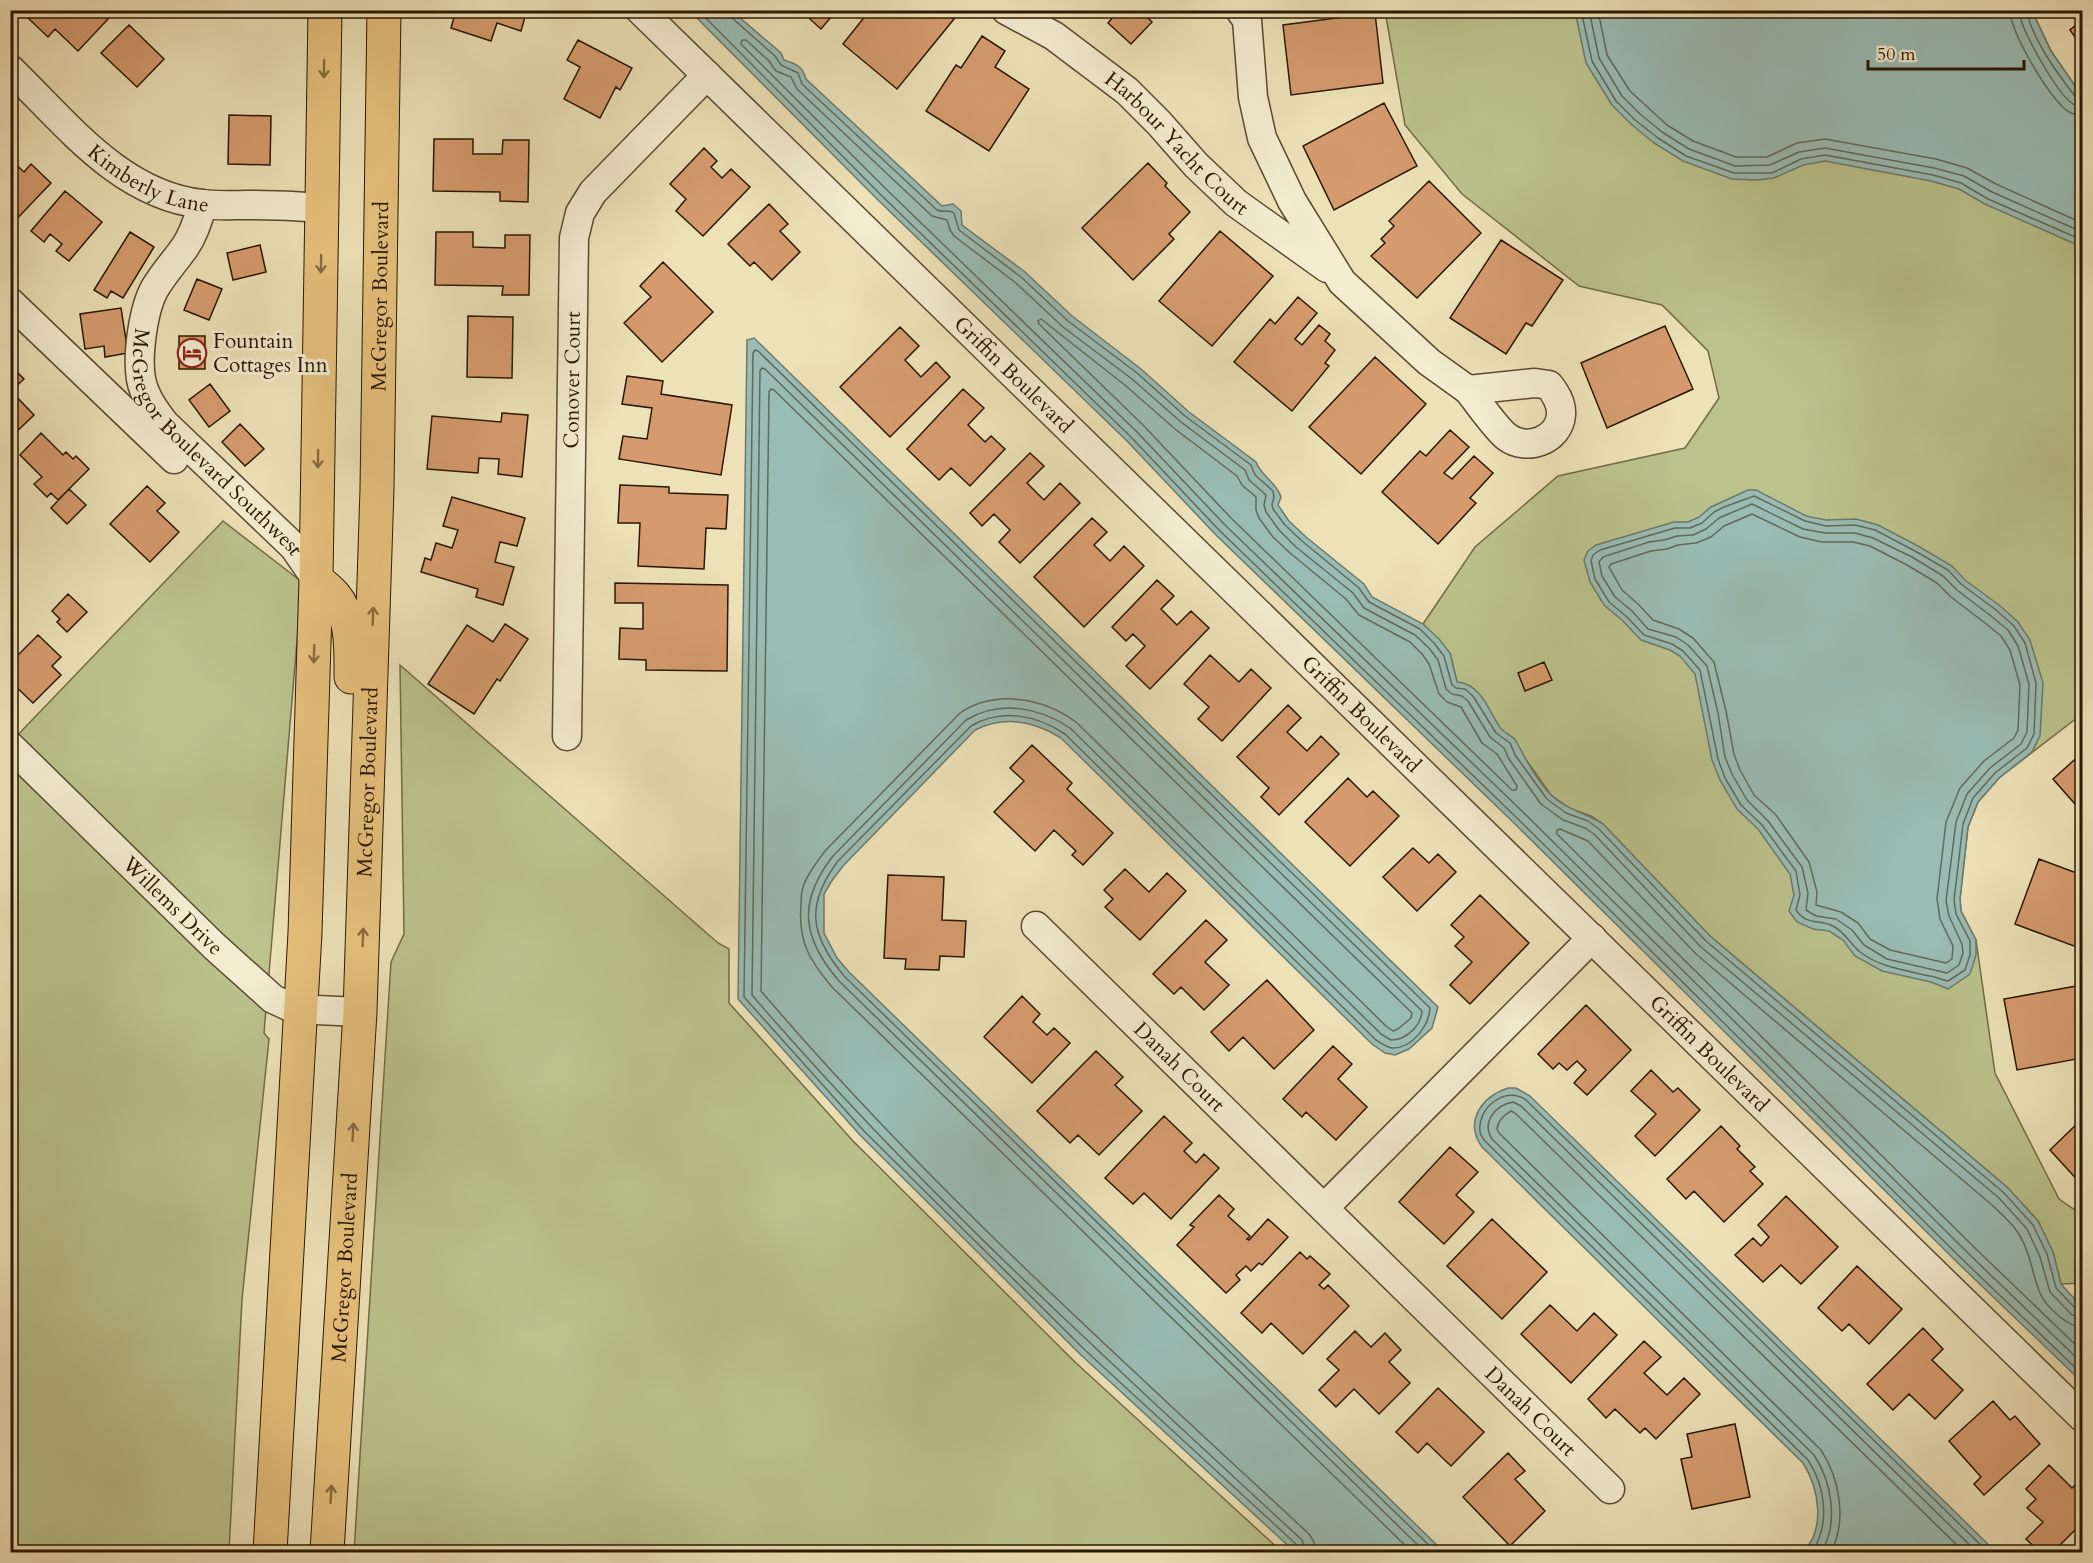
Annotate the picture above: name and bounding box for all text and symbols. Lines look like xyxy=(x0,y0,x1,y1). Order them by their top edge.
scale bar xyxy=(1868,33,2024,71)
text: 50 m xyxy=(1877,42,1916,67)
one-way arrow xyxy=(318,58,330,78)
street label: Harbour Yacht Court xyxy=(1099,65,1255,222)
street label: Kimberly Lane xyxy=(81,138,210,219)
street label: McGregor Boulevard xyxy=(364,201,396,392)
one-way arrow xyxy=(315,253,327,273)
street label: Griffin Boulevard xyxy=(947,310,1080,440)
street label: Conover Court xyxy=(557,311,587,449)
street label: McGregor Boulevard Southwest xyxy=(125,327,310,561)
place label: Fountain Cottages Inn xyxy=(213,327,328,380)
hotel icon: Fountain Cottages Inn xyxy=(176,337,208,369)
one-way arrow xyxy=(312,448,324,468)
one-way arrow xyxy=(367,607,379,627)
one-way arrow xyxy=(308,643,319,663)
street label: Griffin Boulevard xyxy=(1295,649,1428,779)
street label: McGregor Boulevard xyxy=(350,687,385,878)
street label: Willems Drive xyxy=(115,849,229,962)
one-way arrow xyxy=(357,928,368,948)
street label: Griffin Boulevard xyxy=(1643,988,1775,1118)
street label: Danah Court xyxy=(1127,1015,1232,1119)
one-way arrow xyxy=(347,1122,358,1142)
street label: McGregor Boulevard xyxy=(324,1172,365,1363)
street label: Danah Court xyxy=(1479,1360,1583,1463)
one-way arrow xyxy=(325,1485,336,1505)

